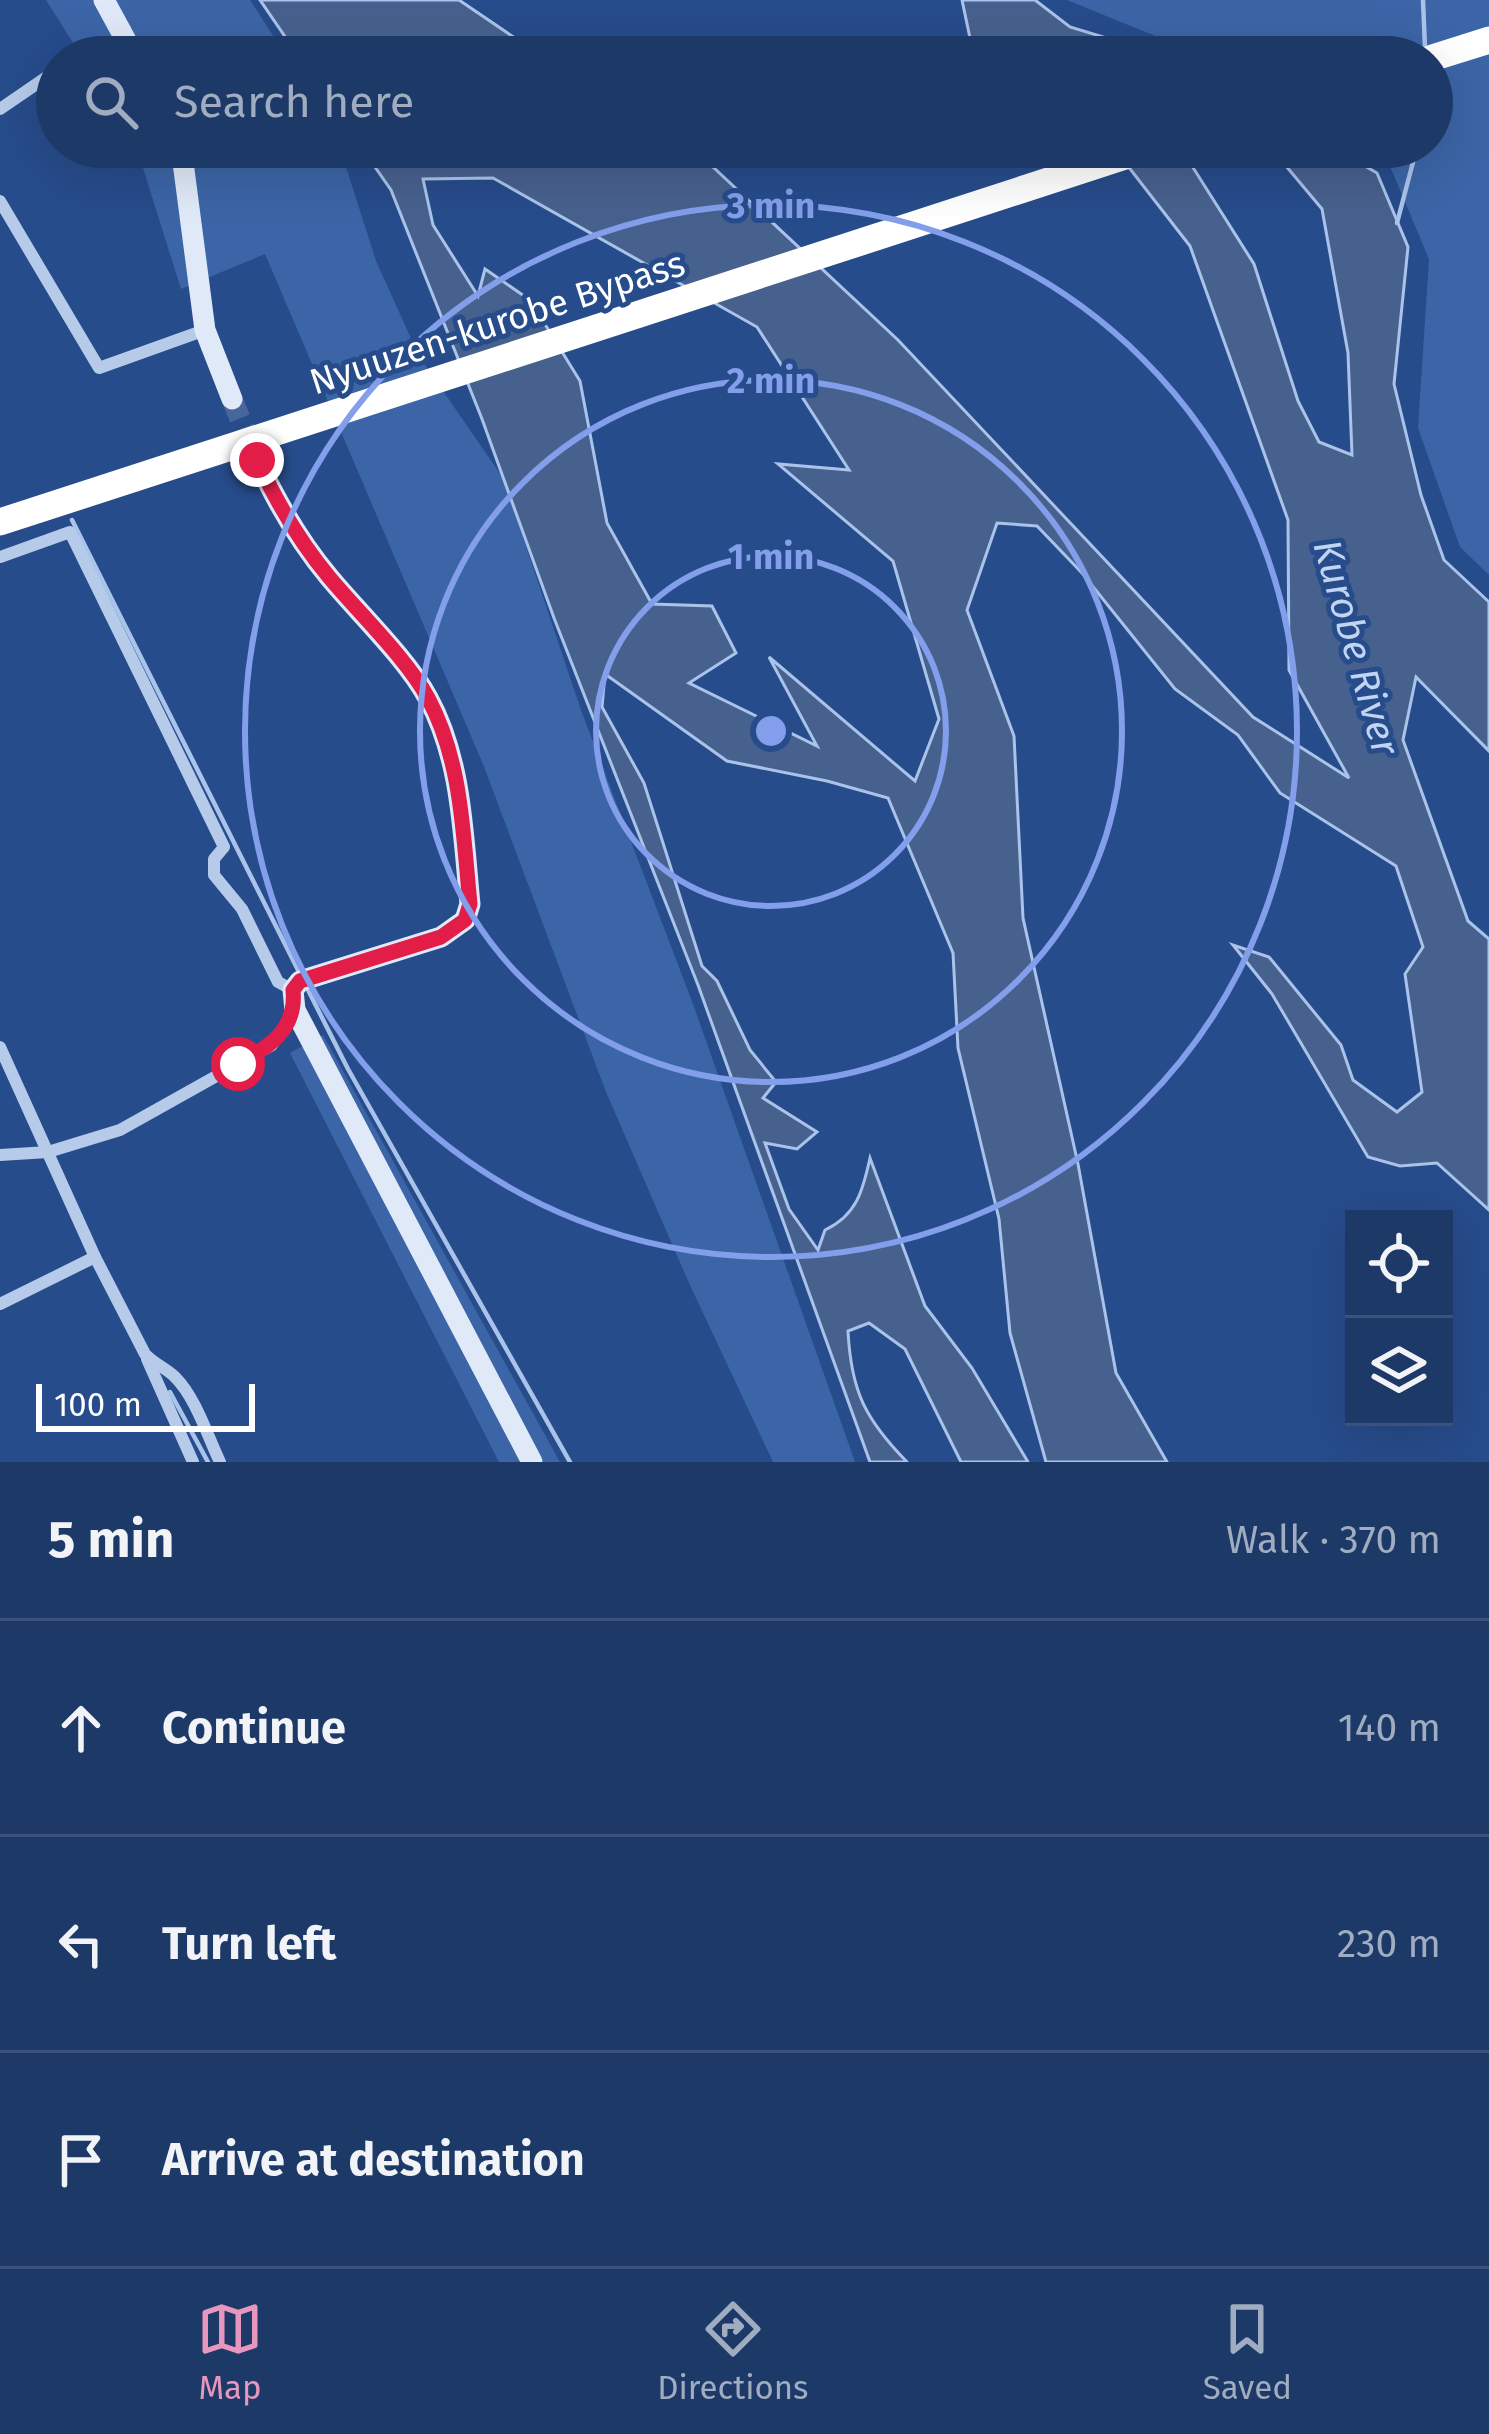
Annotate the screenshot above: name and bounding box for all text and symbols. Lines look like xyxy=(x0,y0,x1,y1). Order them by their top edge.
search box xyxy=(36,36,1453,168)
icon: search xyxy=(78,69,144,135)
text: Search here xyxy=(174,75,414,129)
text: 3 min xyxy=(726,184,815,228)
street label: Nyuuzen-kurobe Bypass xyxy=(304,242,690,404)
text: 2 min xyxy=(727,359,815,403)
route end xyxy=(230,433,284,487)
water label: Kurobe River xyxy=(1303,534,1409,761)
text: 1 min xyxy=(728,535,814,579)
centre of rings xyxy=(750,710,792,752)
route start xyxy=(211,1037,265,1091)
map controls xyxy=(1345,1210,1453,1426)
button: locate xyxy=(1345,1210,1453,1318)
button: layers xyxy=(1345,1318,1453,1426)
scale bar xyxy=(36,1378,255,1431)
text: 100 m xyxy=(54,1385,142,1425)
text: 5 min xyxy=(48,1509,174,1571)
text: Walk · 370 m xyxy=(1226,1517,1441,1563)
icon: ahead xyxy=(48,1695,114,1761)
text: Continue xyxy=(162,1701,346,1755)
text: 140 m xyxy=(1338,1705,1441,1751)
icon: left xyxy=(48,1911,114,1977)
text: Turn left xyxy=(162,1917,336,1971)
text: 230 m xyxy=(1337,1921,1441,1967)
icon: arrive xyxy=(48,2127,114,2193)
text: Arrive at destination xyxy=(162,2133,585,2187)
tab: Map xyxy=(197,2296,263,2408)
tab: Directions xyxy=(657,2296,809,2408)
tab: Saved xyxy=(1203,2296,1292,2408)

